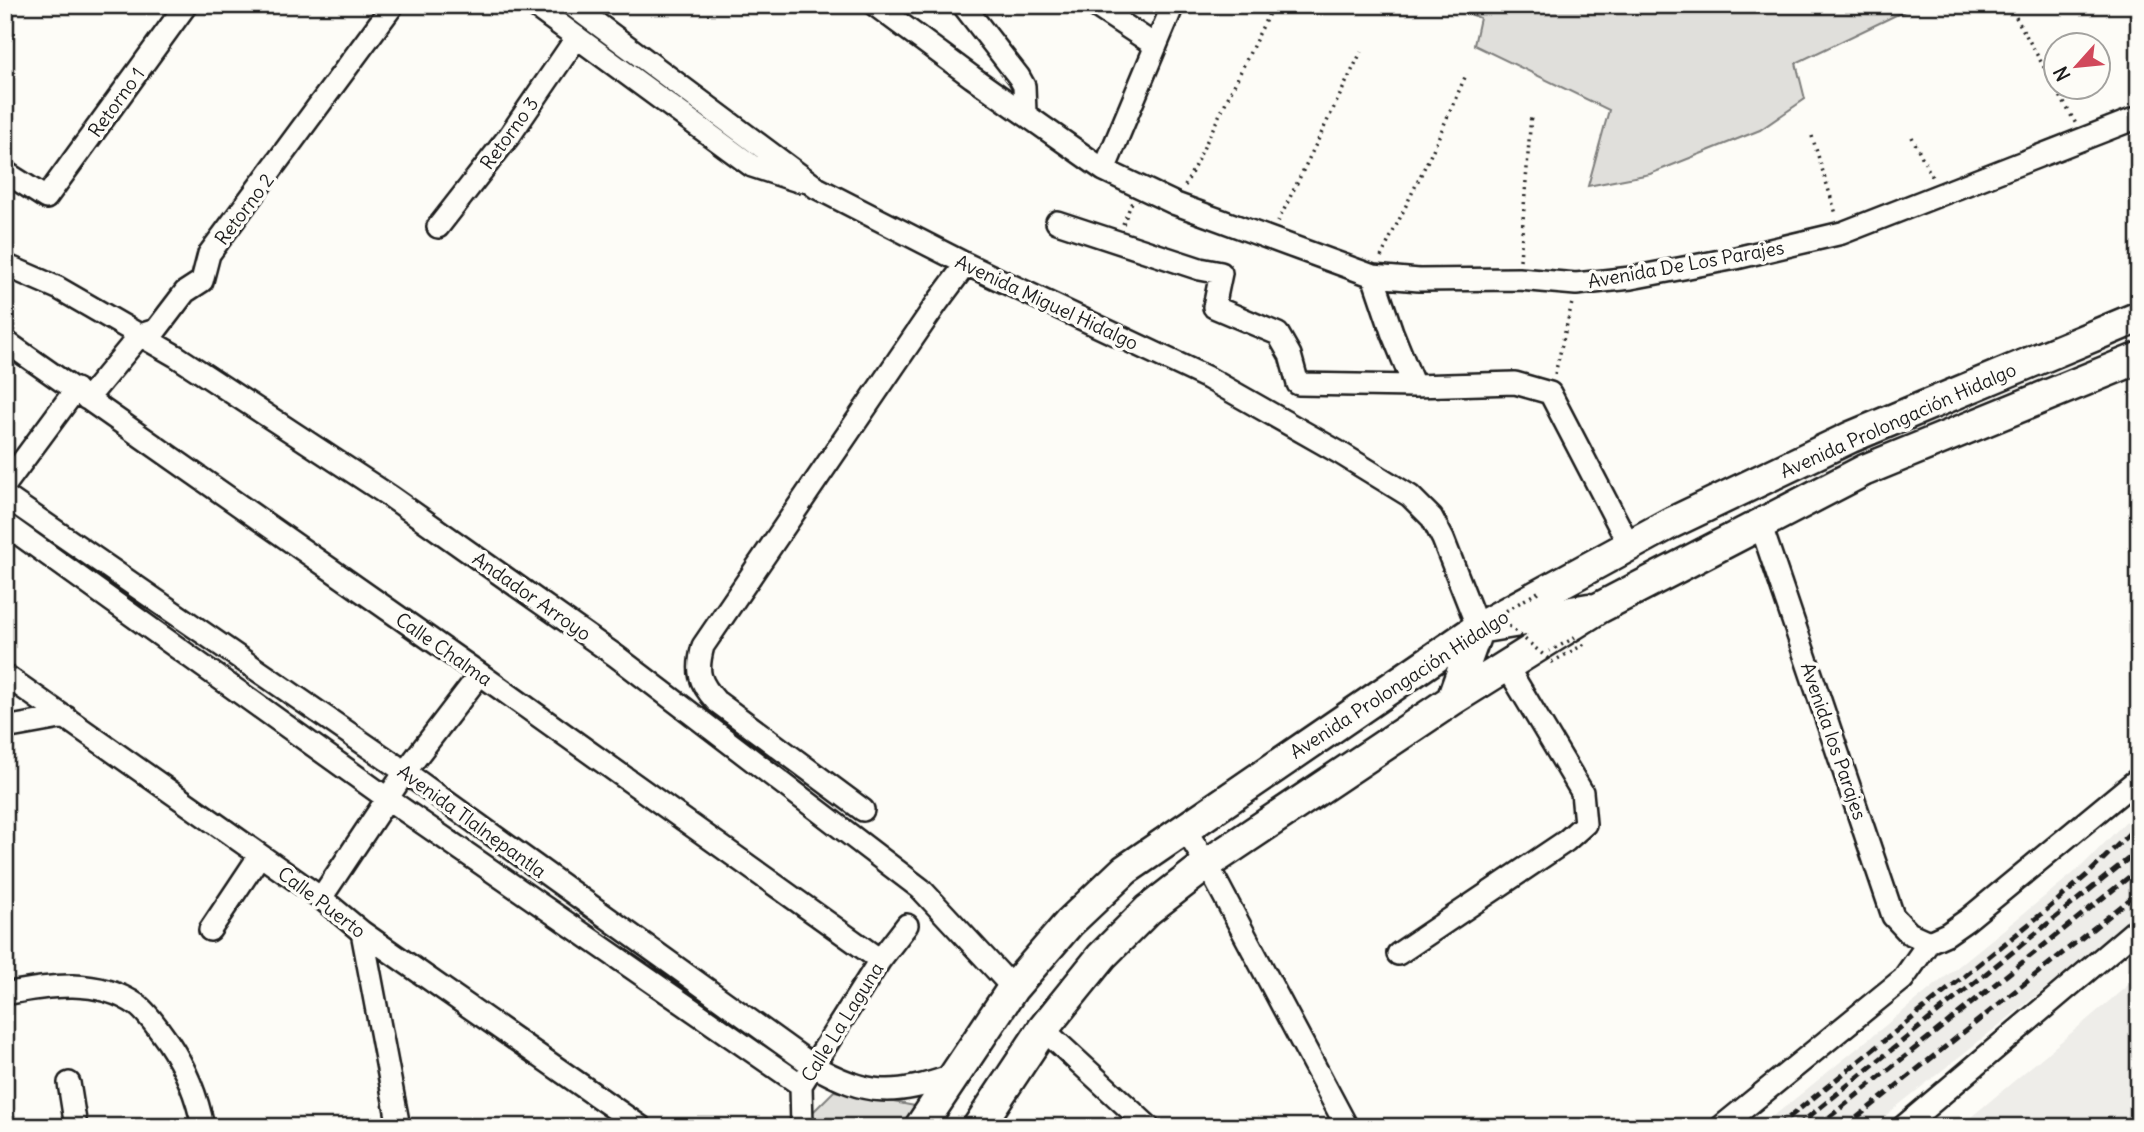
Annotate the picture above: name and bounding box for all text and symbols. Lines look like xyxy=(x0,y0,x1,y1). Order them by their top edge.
north arrow xyxy=(2042,32,2112,102)
street label: Retorno 1 xyxy=(83,62,149,142)
text: N xyxy=(2048,62,2076,85)
street label: Retorno 3 xyxy=(475,92,543,174)
street label: Retorno 2 xyxy=(209,168,279,250)
street label: Avenida De Los Parajes xyxy=(1586,235,1786,293)
street label: Avenida Miguel Hidalgo xyxy=(952,249,1142,355)
street label: Avenida Prolongación Hidalgo xyxy=(1776,357,2020,483)
street label: Andador Arroyo xyxy=(468,546,596,646)
street label: Avenida Prolongación Hidalgo xyxy=(1285,604,1513,764)
street label: Calle Chalma xyxy=(391,607,497,691)
street label: Avenida los Parajes xyxy=(1796,659,1872,823)
street label: Avenida Tlalnepantla xyxy=(393,759,551,883)
street label: Calle Puerto xyxy=(273,861,371,943)
street label: Calle La Laguna xyxy=(796,958,888,1086)

